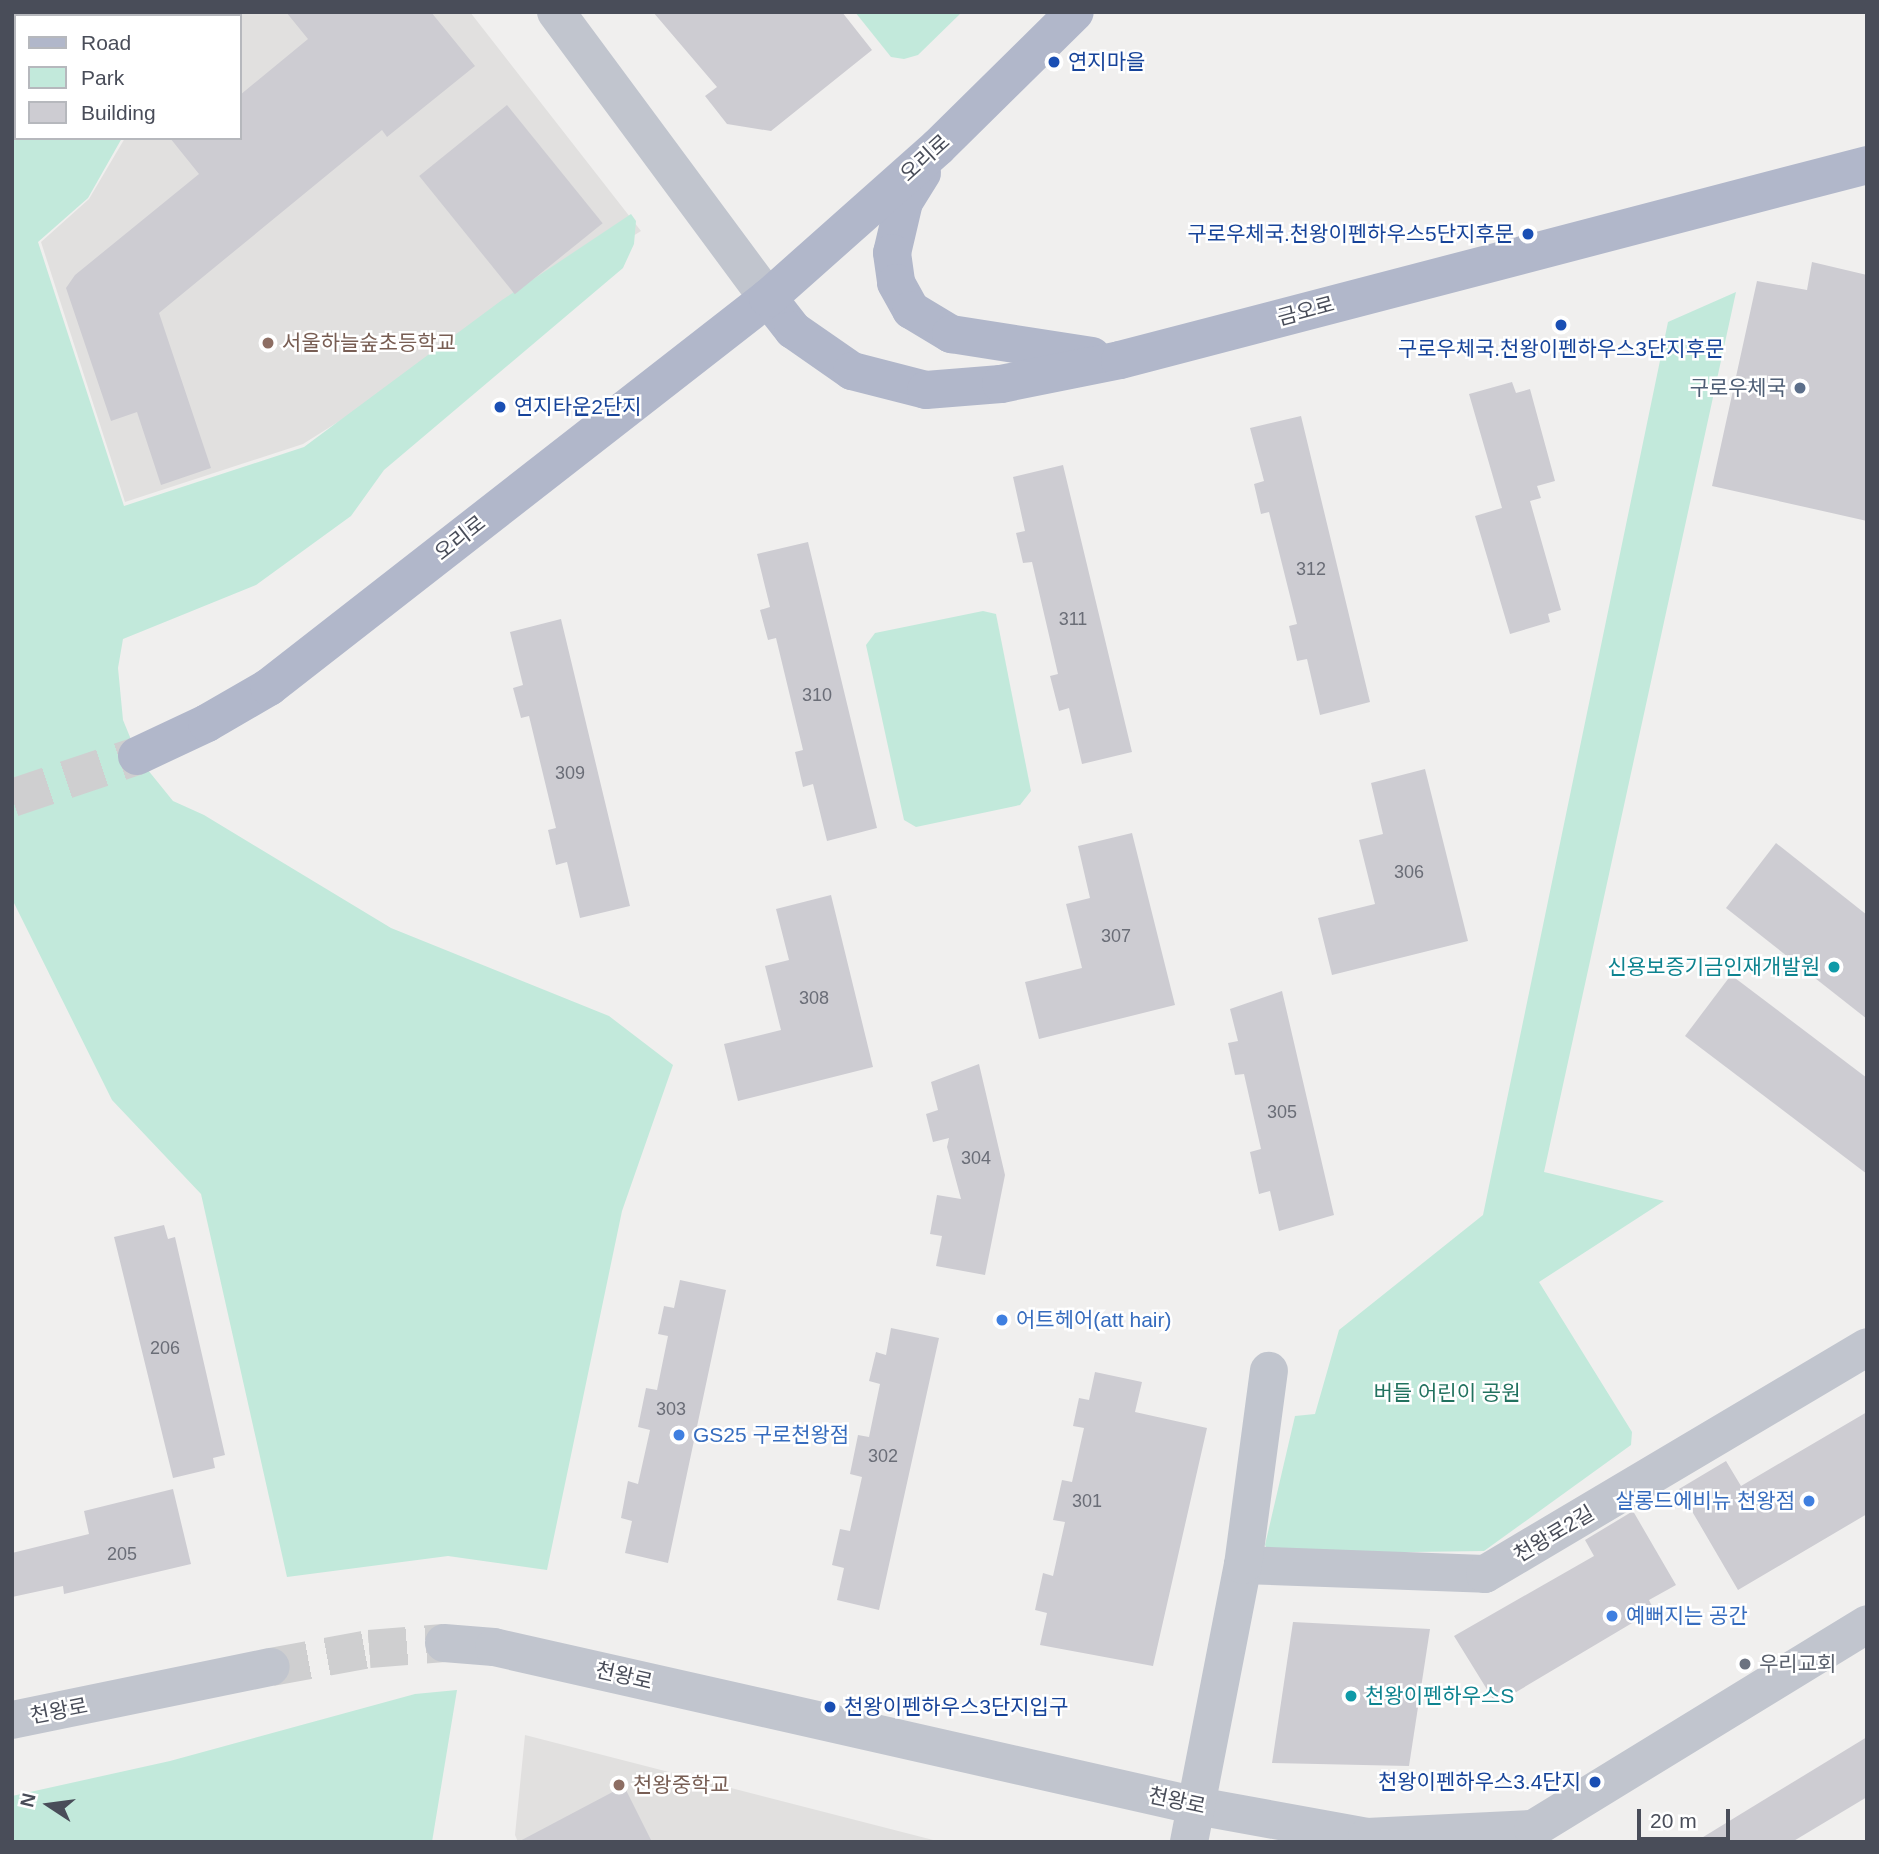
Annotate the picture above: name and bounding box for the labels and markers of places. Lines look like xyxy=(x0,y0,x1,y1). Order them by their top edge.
place label: 연지마을 xyxy=(1068,49,1145,75)
marker: 연지마을 xyxy=(1046,54,1062,70)
place label: 구로우체국.천왕이펜하우스5단지후문 xyxy=(1187,221,1514,247)
marker: 구로우체국.천왕이펜하우스5단지후문 xyxy=(1520,226,1536,242)
marker: 구로우체국.천왕이펜하우스3단지후문 xyxy=(1553,317,1569,333)
place label: 서울하늘숲초등학교 xyxy=(282,330,456,356)
marker: 서울하늘숲초등학교 xyxy=(260,335,276,351)
place label: 구로우체국.천왕이펜하우스3단지후문 xyxy=(1398,336,1724,362)
place label: 구로우체국 xyxy=(1689,375,1786,401)
marker: 구로우체국 xyxy=(1792,380,1808,396)
place label: 연지타운2단지 xyxy=(514,394,642,420)
marker: 연지타운2단지 xyxy=(492,399,508,415)
place label: 신용보증기금인재개발원 xyxy=(1607,954,1820,980)
marker: 신용보증기금인재개발원 xyxy=(1826,959,1842,975)
place label: 어트헤어(att hair) xyxy=(1016,1307,1171,1333)
marker: 어트헤어(att hair) xyxy=(994,1312,1010,1328)
place label: GS25 구로천왕점 xyxy=(693,1422,849,1448)
marker: GS25 구로천왕점 xyxy=(671,1427,687,1443)
place label: 살롱드에비뉴 천왕점 xyxy=(1615,1488,1795,1514)
marker: 살롱드에비뉴 천왕점 xyxy=(1801,1493,1817,1509)
place label: 예뻐지는 공간 xyxy=(1626,1603,1748,1629)
marker: 예뻐지는 공간 xyxy=(1604,1608,1620,1624)
place label: 우리교회 xyxy=(1759,1651,1836,1677)
marker: 우리교회 xyxy=(1737,1656,1753,1672)
place label: 천왕이펜하우스S xyxy=(1365,1683,1514,1709)
marker: 천왕이펜하우스S xyxy=(1343,1688,1359,1704)
place label: 천왕이펜하우스3단지입구 xyxy=(844,1694,1068,1720)
marker: 천왕이펜하우스3단지입구 xyxy=(822,1699,838,1715)
place label: 천왕이펜하우스3.4단지 xyxy=(1378,1769,1581,1795)
place label: 천왕중학교 xyxy=(633,1772,730,1798)
marker: 천왕이펜하우스3.4단지 xyxy=(1587,1774,1603,1790)
marker: 천왕중학교 xyxy=(611,1777,627,1793)

